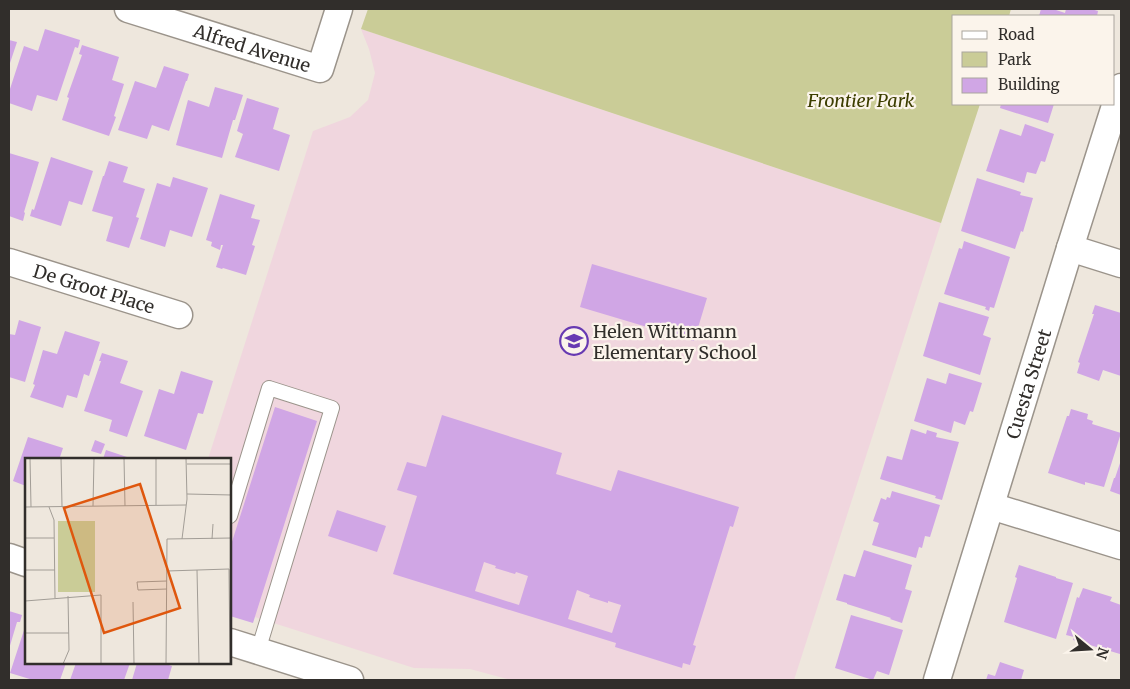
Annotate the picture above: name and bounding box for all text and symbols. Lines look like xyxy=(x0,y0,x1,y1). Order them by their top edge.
legend xyxy=(952,15,1115,105)
street label: Alfred Avenue xyxy=(190,18,313,77)
text: Road xyxy=(998,25,1034,44)
text: Park xyxy=(998,50,1032,69)
text: Building xyxy=(998,75,1060,94)
park label: Frontier Park xyxy=(807,89,915,112)
street label: De Groot Place xyxy=(30,259,157,318)
place label: Helen Wittmann Elementary School xyxy=(593,320,757,364)
school or university icon: Helen Wittmann Elementary School xyxy=(559,326,589,356)
street label: Cuesta Street xyxy=(1000,326,1056,441)
inset map xyxy=(25,458,231,664)
north arrow xyxy=(1065,624,1115,674)
text: N xyxy=(1092,645,1113,661)

